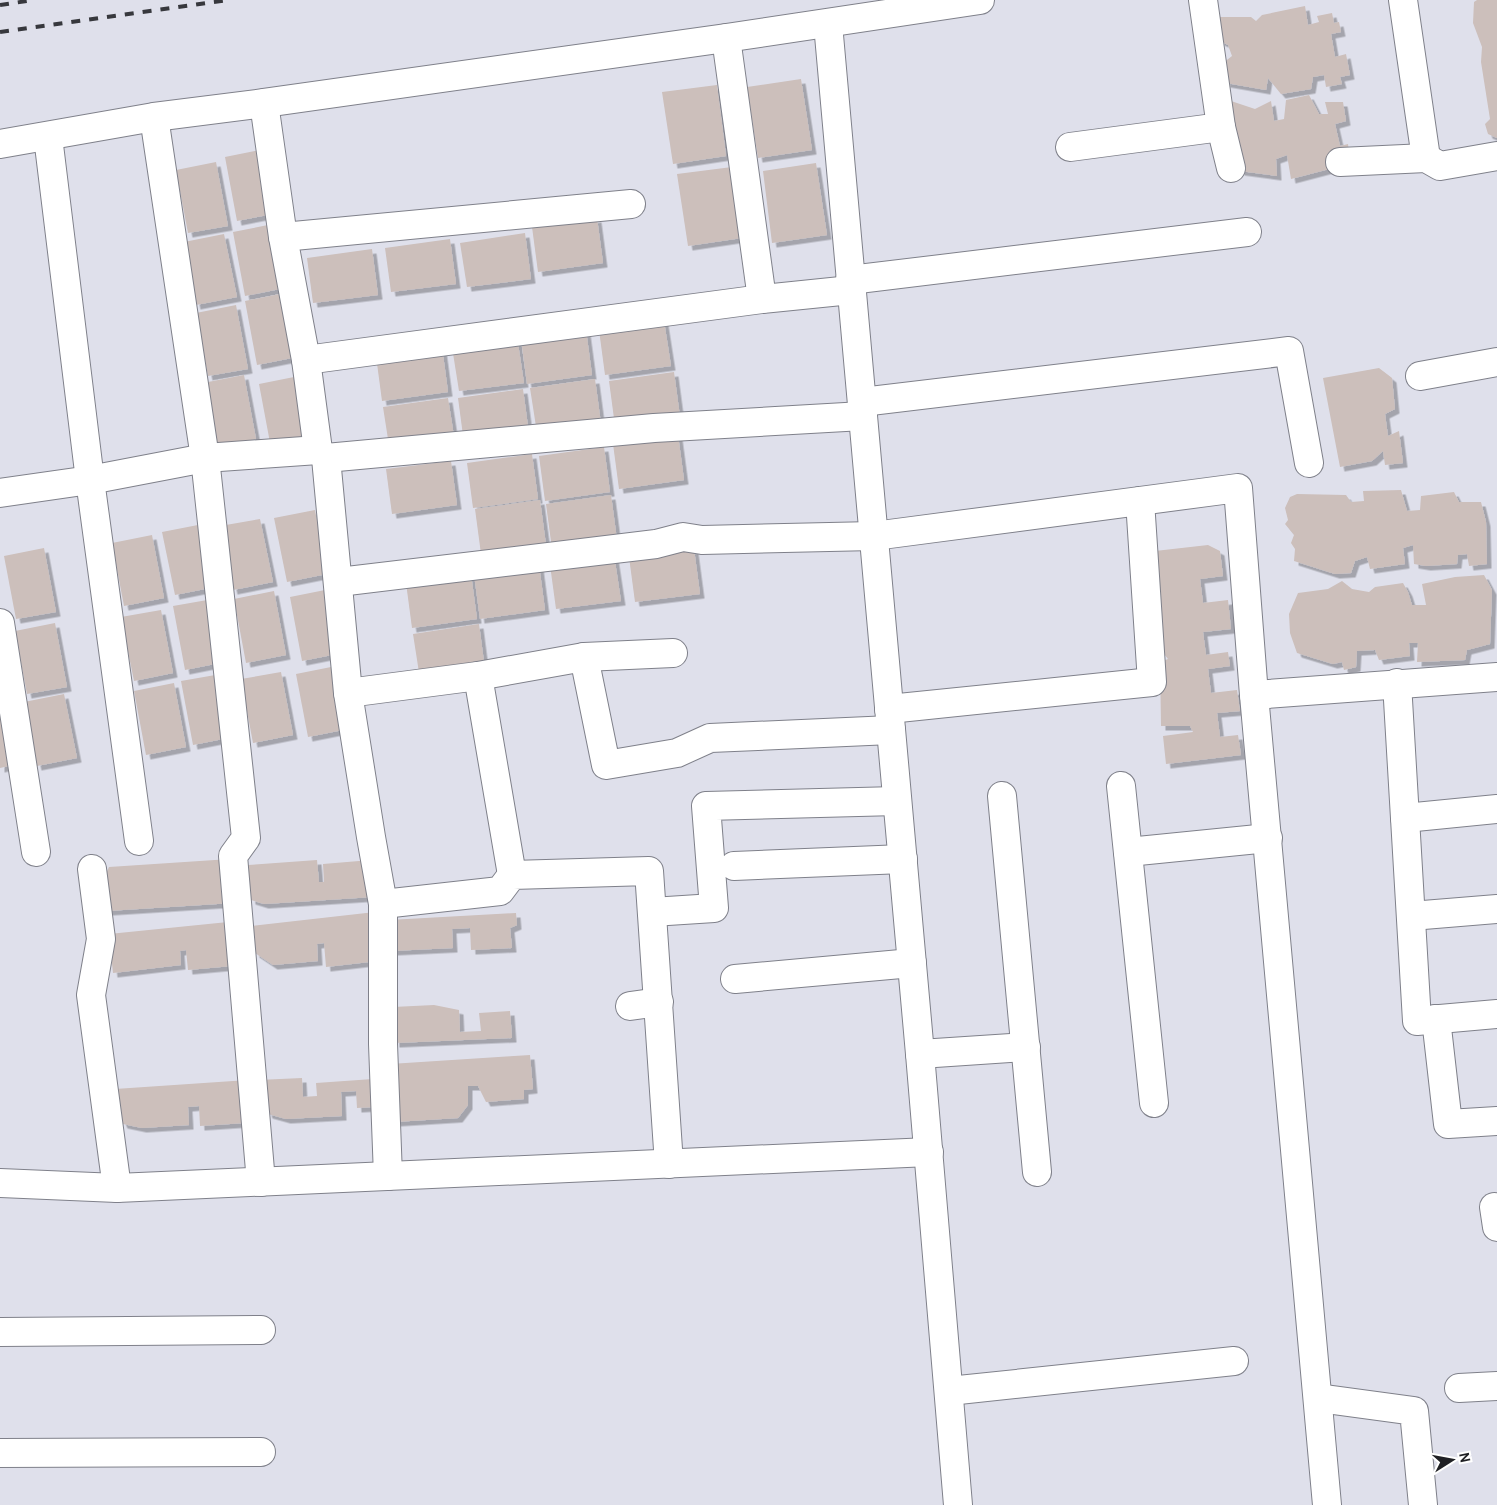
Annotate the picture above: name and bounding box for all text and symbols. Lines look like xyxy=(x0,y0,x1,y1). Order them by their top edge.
north arrow xyxy=(1427,1435,1477,1485)
text: N xyxy=(1454,1451,1473,1464)

